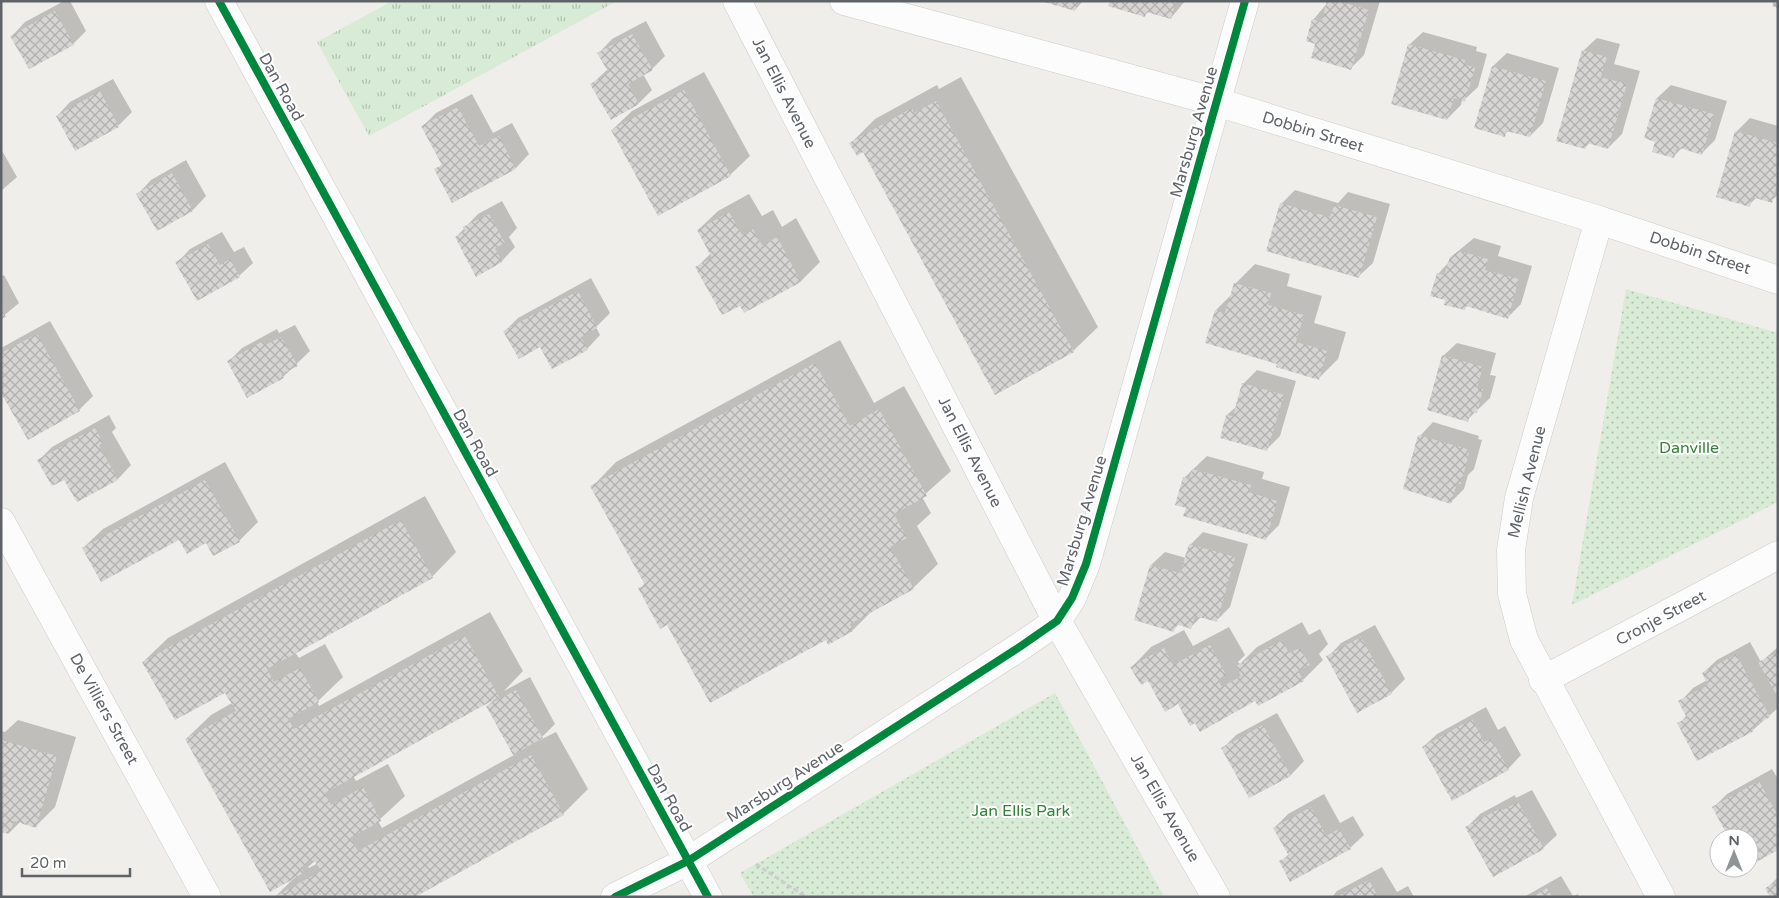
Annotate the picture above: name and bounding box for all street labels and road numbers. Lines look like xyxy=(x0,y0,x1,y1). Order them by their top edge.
street label: Jan Ellis Avenue xyxy=(747,34,821,152)
street label: Dan Road xyxy=(254,49,308,125)
street label: Marsburg Avenue xyxy=(1166,64,1222,200)
street label: Dobbin Street xyxy=(1260,107,1366,157)
street label: Dobbin Street xyxy=(1647,227,1753,279)
street label: Jan Ellis Avenue xyxy=(933,393,1007,511)
street label: Dan Road xyxy=(448,405,502,481)
street label: Mellish Avenue xyxy=(1503,424,1551,540)
street label: Marsburg Avenue xyxy=(1053,453,1111,589)
street label: Cronje Street xyxy=(1612,586,1710,650)
street label: De Villiers Street xyxy=(65,650,143,768)
street label: Marsburg Avenue xyxy=(723,737,847,827)
street label: Jan Ellis Avenue xyxy=(1126,750,1204,866)
street label: Dan Road xyxy=(642,760,696,836)

